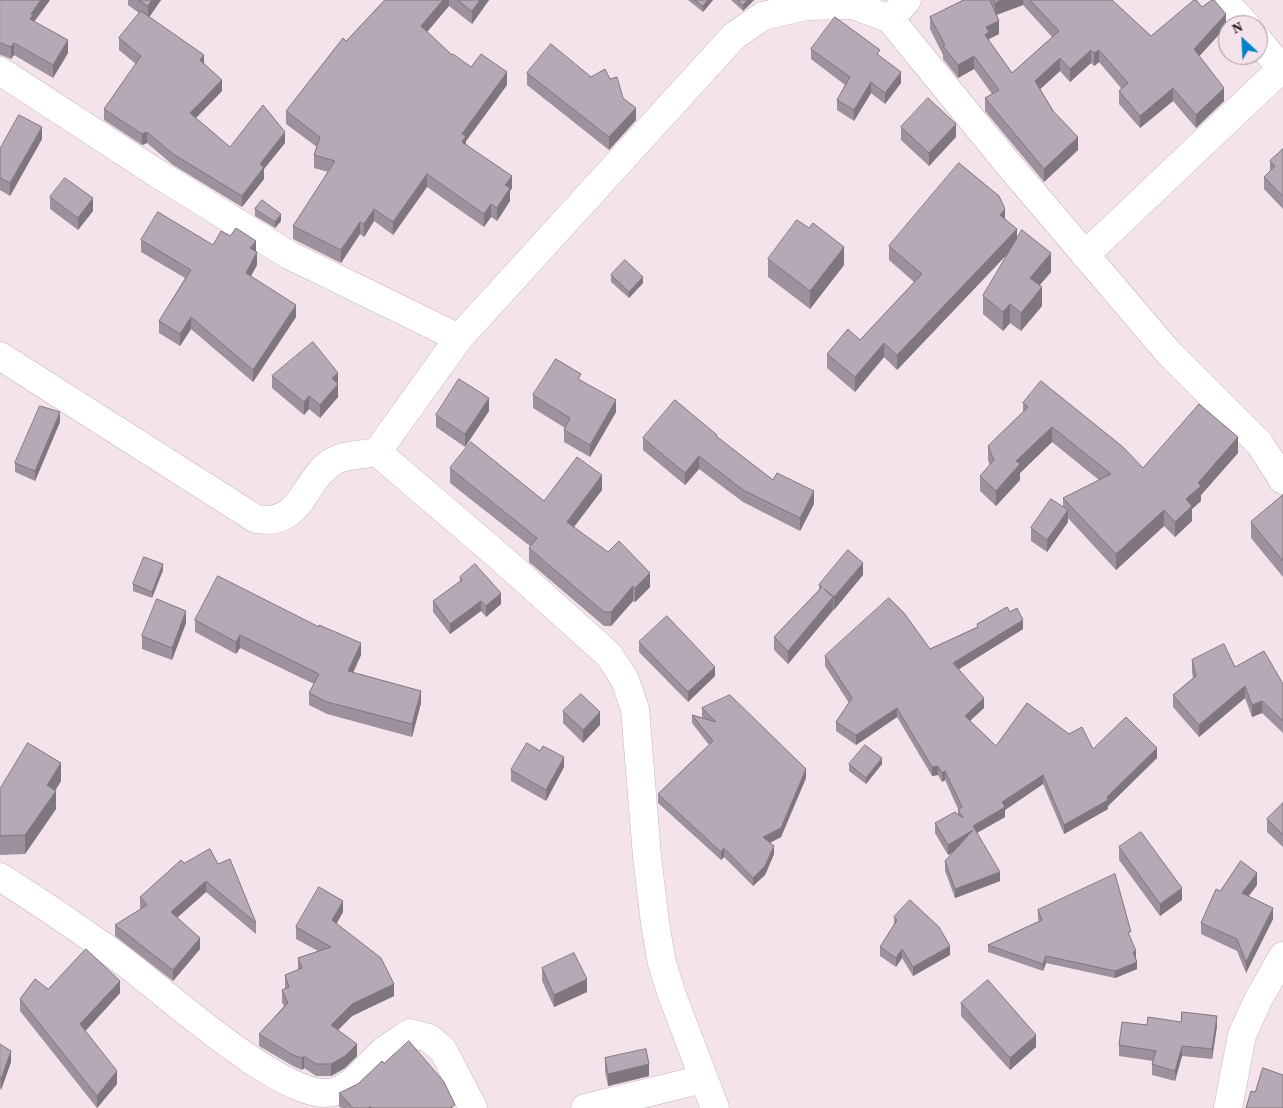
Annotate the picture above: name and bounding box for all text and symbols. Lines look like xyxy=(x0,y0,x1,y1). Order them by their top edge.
north arrow xyxy=(1218,15,1268,65)
text: N xyxy=(1228,16,1246,39)

